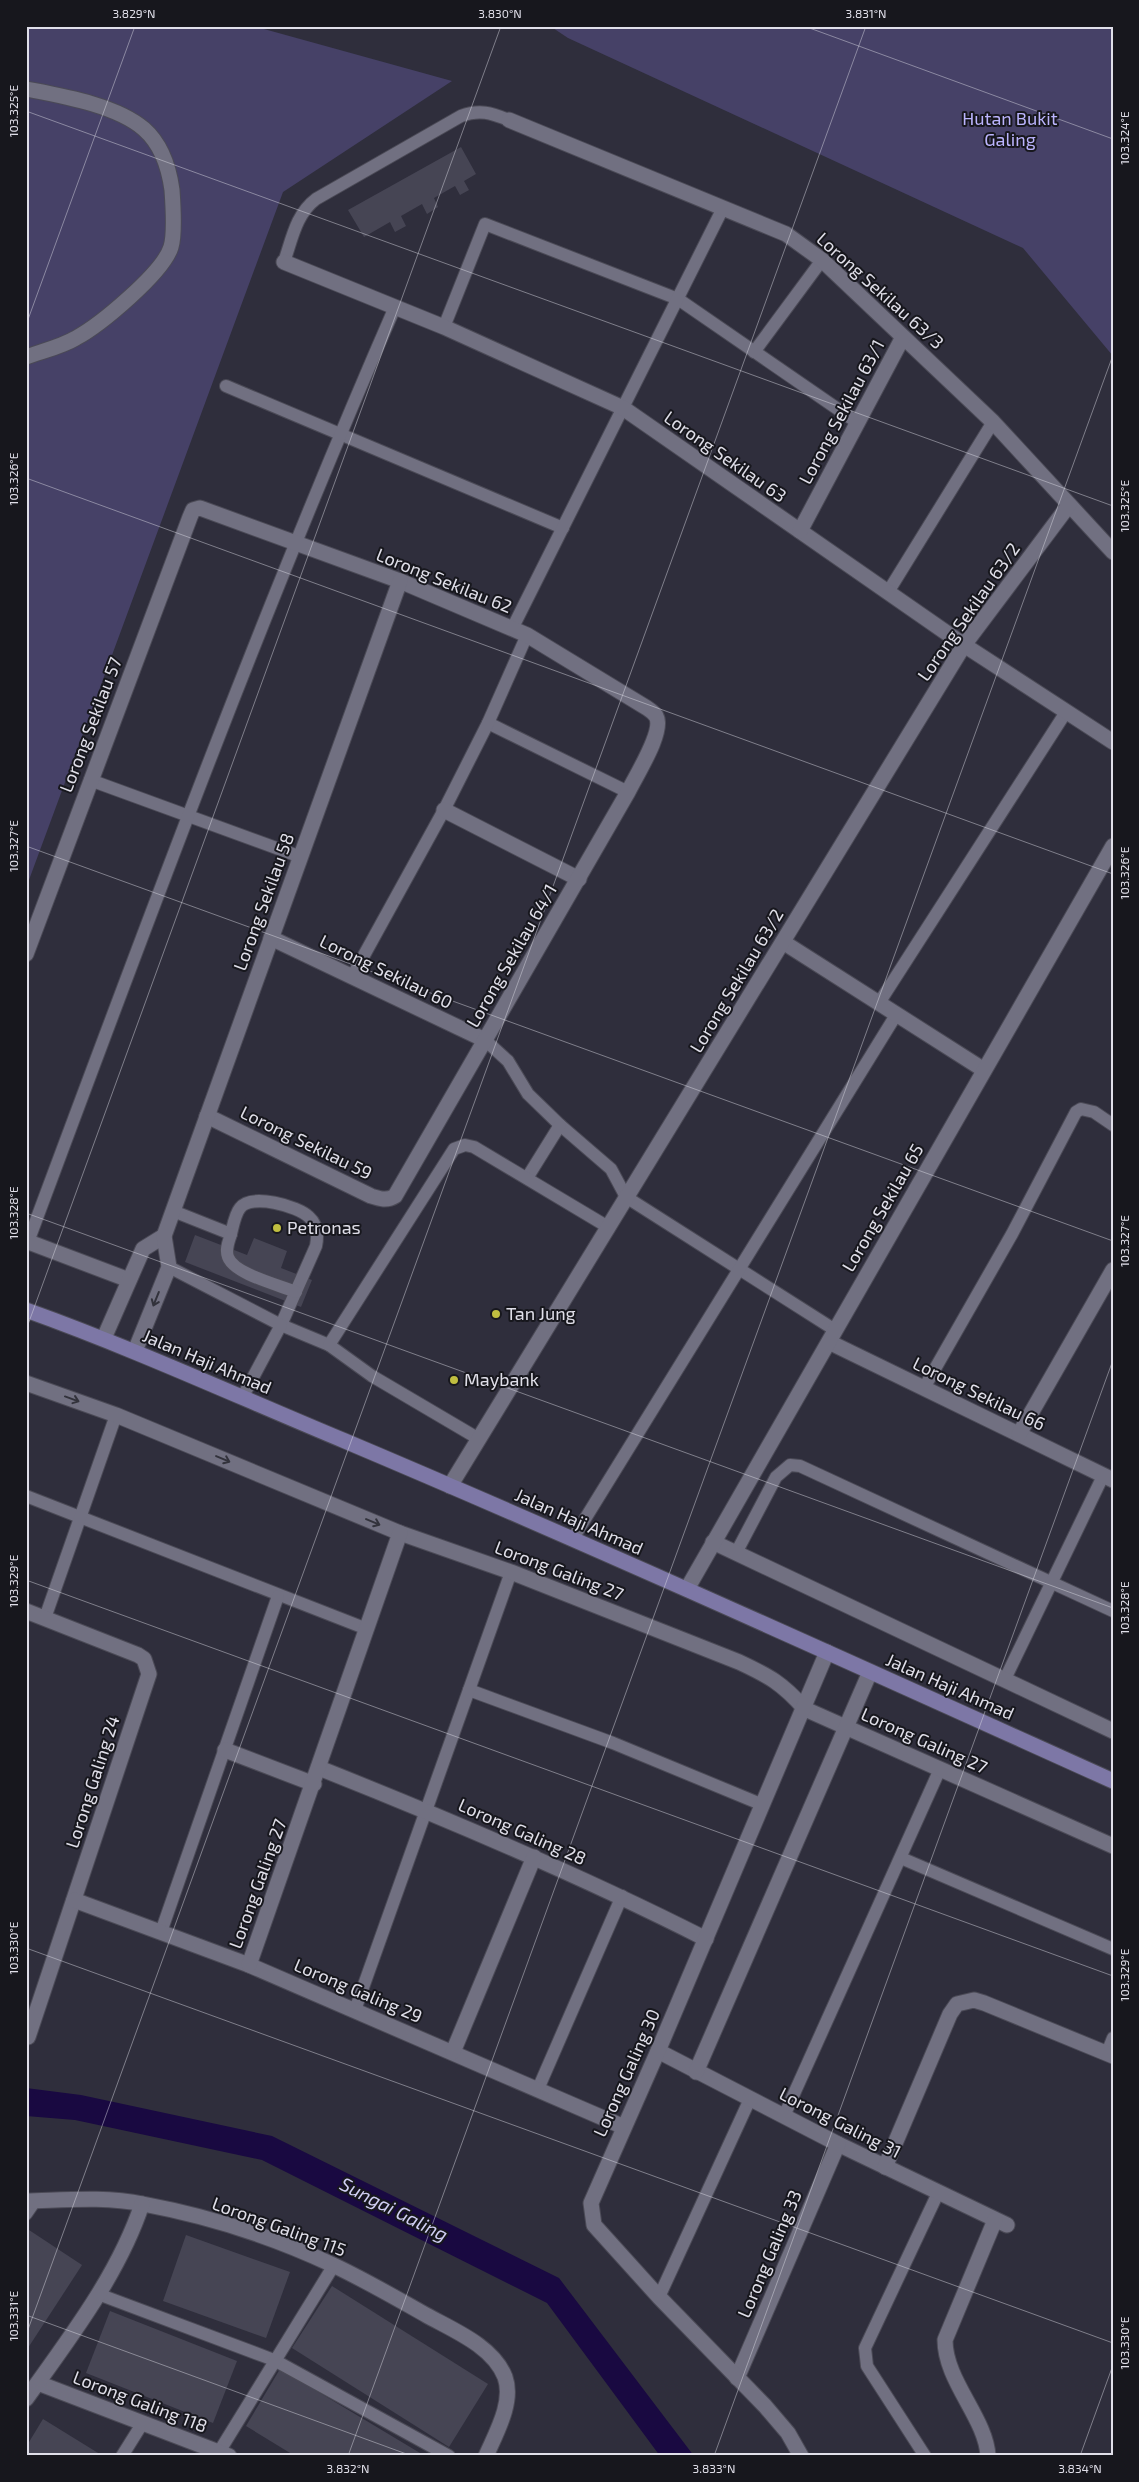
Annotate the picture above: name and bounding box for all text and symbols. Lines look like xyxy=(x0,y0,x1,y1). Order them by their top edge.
text: 3.829°N xyxy=(112,6,156,20)
text: 3.830°N xyxy=(478,6,522,20)
text: 3.831°N xyxy=(846,6,886,20)
text: 103.325°E xyxy=(6,85,20,137)
park label: Hutan Bukit Galing xyxy=(962,107,1058,150)
text: 103.324°E xyxy=(1117,111,1131,165)
street label: Lorong Sekilau 63/3 xyxy=(812,227,949,353)
street label: Lorong Sekilau 63/1 xyxy=(794,335,889,488)
street label: Lorong Sekilau 63 xyxy=(660,406,791,507)
text: 103.326°E xyxy=(6,452,20,505)
text: 103.325°E xyxy=(1117,480,1131,532)
street label: Lorong Sekilau 63/2 xyxy=(912,538,1024,685)
street label: Lorong Sekilau 62 xyxy=(373,543,515,617)
street label: Lorong Sekilau 57 xyxy=(54,654,126,795)
text: 103.327°E xyxy=(6,820,20,872)
street label: Lorong Sekilau 58 xyxy=(228,830,298,973)
text: 103.326°E xyxy=(1117,846,1131,899)
street label: Lorong Sekilau 64/1 xyxy=(461,880,561,1031)
street label: Lorong Sekilau 63/2 xyxy=(685,905,788,1056)
street label: Lorong Sekilau 60 xyxy=(316,929,457,1013)
street label: Lorong Sekilau 59 xyxy=(237,1101,376,1184)
street label: Lorong Sekilau 65 xyxy=(837,1140,928,1275)
text: 103.328°E xyxy=(6,1186,20,1240)
text: 103.327°E xyxy=(1117,1215,1131,1267)
place label: Petronas xyxy=(287,1216,361,1238)
marker: Petronas xyxy=(271,1222,283,1234)
one-way arrow xyxy=(151,1291,160,1307)
place label: Tan Jung xyxy=(506,1302,576,1324)
marker: Tan Jung xyxy=(490,1308,502,1320)
street label: Jalan Haji Ahmad xyxy=(140,1324,275,1398)
street label: Lorong Sekilau 66 xyxy=(910,1352,1049,1435)
place label: Maybank xyxy=(464,1368,539,1390)
marker: Maybank xyxy=(448,1374,460,1386)
one-way arrow xyxy=(64,1395,79,1404)
one-way arrow xyxy=(215,1455,230,1465)
street label: Jalan Haji Ahmad xyxy=(512,1483,647,1559)
one-way arrow xyxy=(365,1518,380,1527)
street label: Lorong Galing 27 xyxy=(492,1535,627,1605)
text: 103.329°E xyxy=(6,1554,20,1607)
text: 103.328°E xyxy=(1117,1581,1131,1635)
street label: Jalan Haji Ahmad xyxy=(883,1648,1018,1724)
street label: Lorong Galing 27 xyxy=(858,1702,991,1778)
street label: Lorong Galing 24 xyxy=(60,1713,124,1851)
street label: Lorong Galing 28 xyxy=(455,1793,590,1869)
street label: Lorong Galing 27 xyxy=(223,1816,291,1951)
text: 103.330°E xyxy=(6,1921,20,1975)
text: 103.329°E xyxy=(1117,1948,1131,2001)
street label: Lorong Galing 29 xyxy=(291,1953,426,2027)
street label: Lorong Galing 30 xyxy=(588,2005,664,2140)
street label: Lorong Galing 31 xyxy=(776,2082,905,2162)
water label: Sungai Galing xyxy=(336,2172,452,2246)
street label: Lorong Galing 33 xyxy=(732,2186,806,2321)
street label: Lorong Galing 115 xyxy=(209,2192,349,2260)
text: 103.331°E xyxy=(6,2290,20,2341)
text: 103.330°E xyxy=(1117,2316,1131,2370)
street label: Lorong Galing 118 xyxy=(70,2365,211,2437)
text: 3.832°N xyxy=(327,2461,369,2475)
text: 3.833°N xyxy=(693,2461,735,2475)
text: 3.834°N xyxy=(1058,2461,1102,2475)

